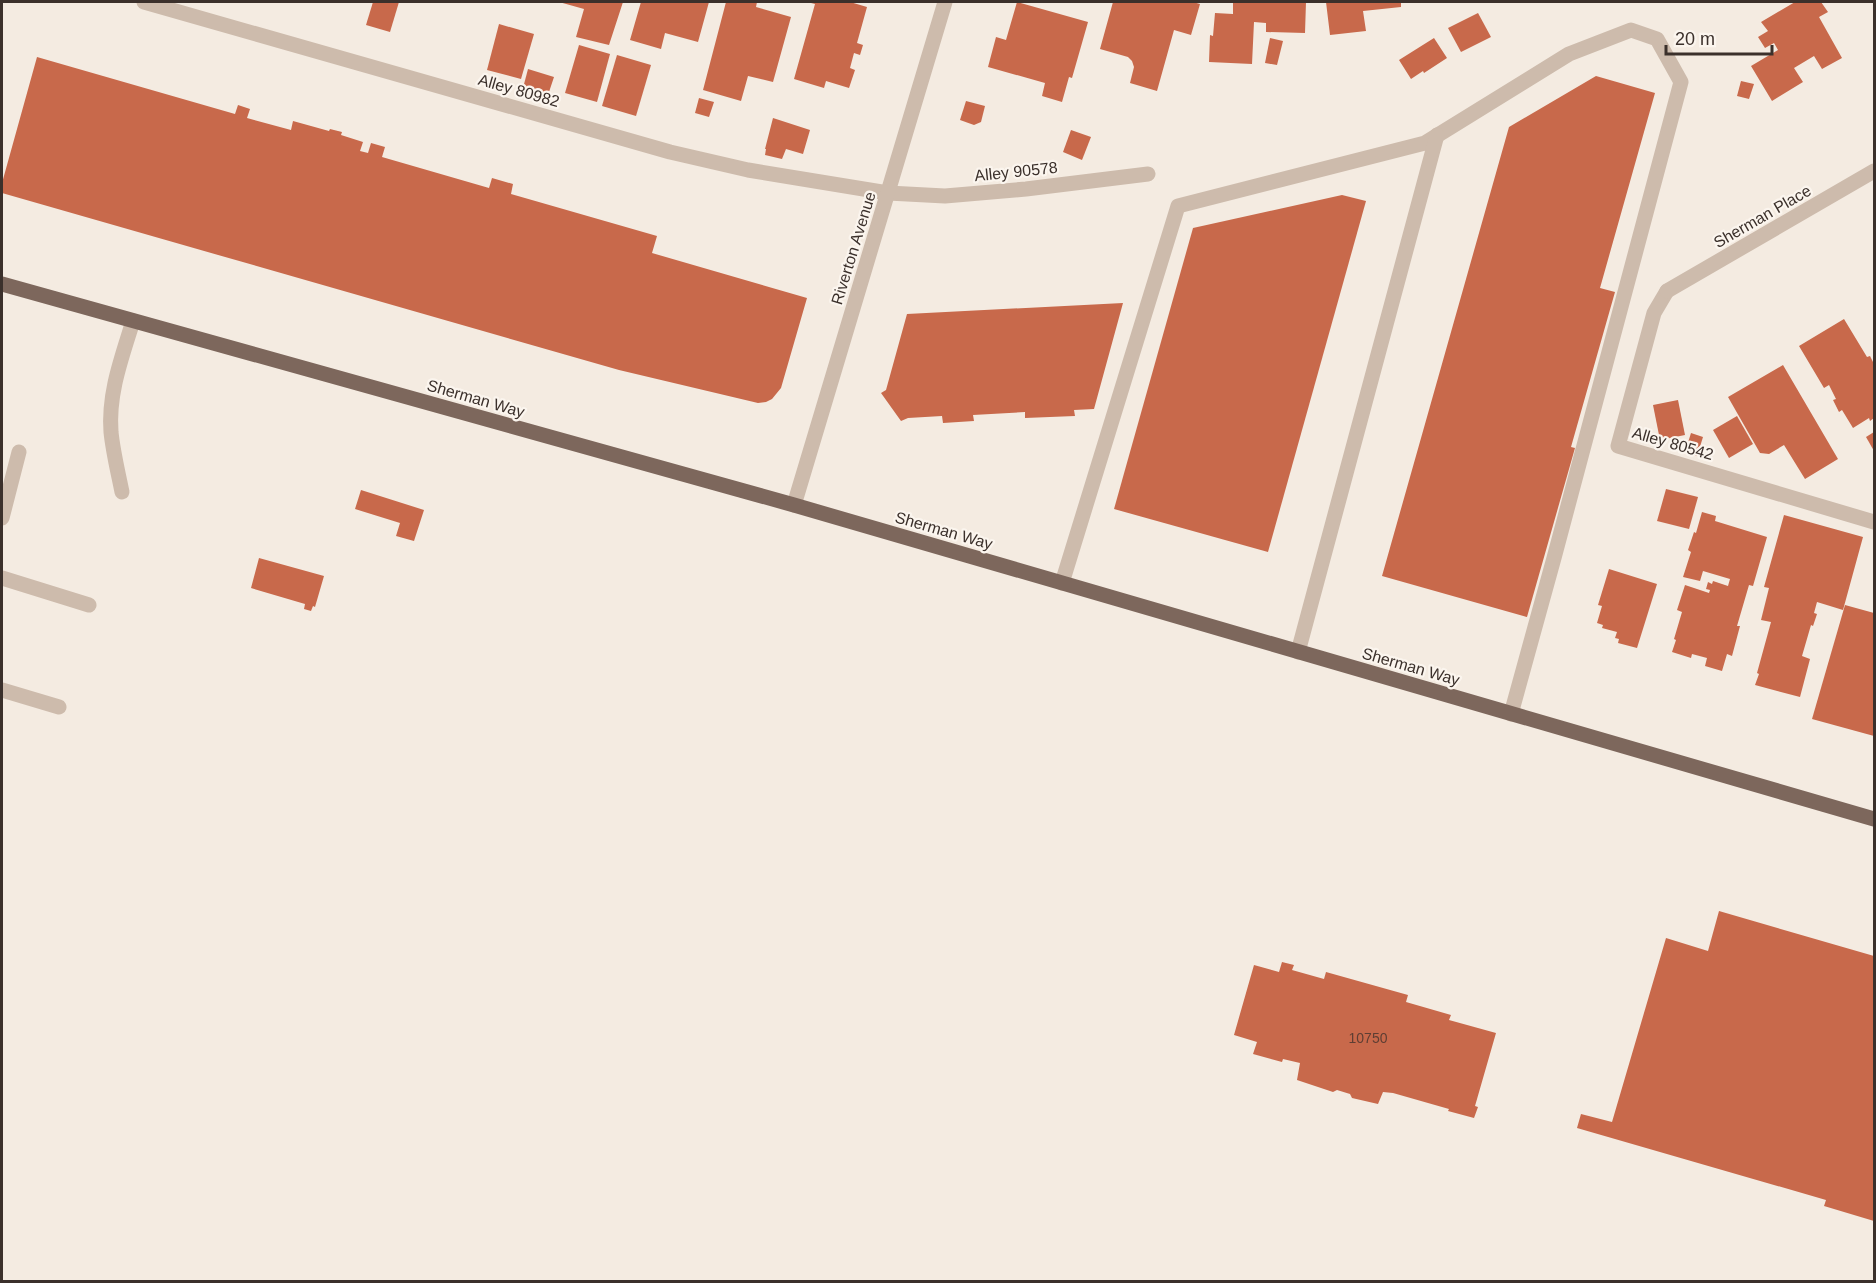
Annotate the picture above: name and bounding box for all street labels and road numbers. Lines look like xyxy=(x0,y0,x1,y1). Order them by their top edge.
street label: Alley 80982 xyxy=(476,71,561,110)
street label: Alley 90578 xyxy=(974,159,1059,184)
street label: Sherman Place xyxy=(1711,182,1814,251)
street label: Riverton Avenue xyxy=(828,190,879,307)
street label: Sherman Way xyxy=(425,376,527,421)
street label: Alley 80542 xyxy=(1630,424,1715,463)
street label: Sherman Way xyxy=(893,508,995,553)
street label: Sherman Way xyxy=(1360,644,1462,689)

